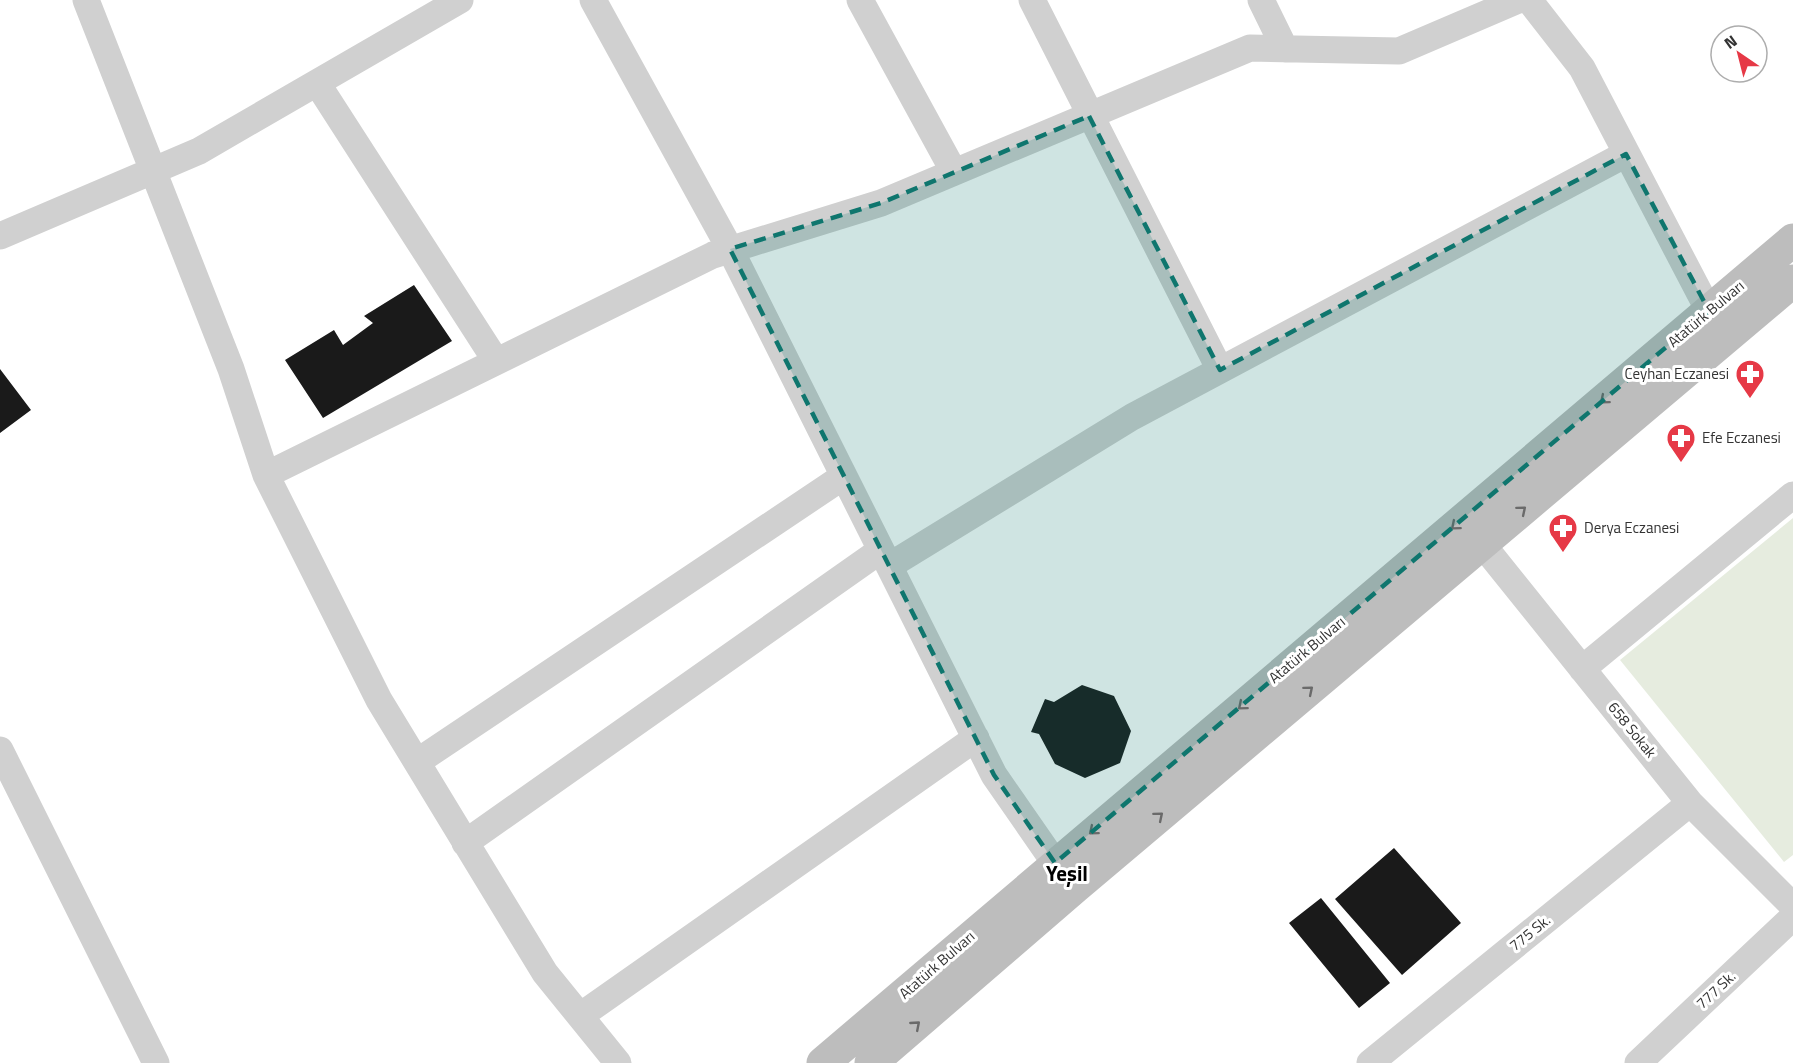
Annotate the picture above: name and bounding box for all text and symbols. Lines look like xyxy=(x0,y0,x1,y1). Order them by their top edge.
north arrow xyxy=(1709,24,1769,84)
text: N xyxy=(1719,29,1742,55)
street label: Atatürk Bulvarı xyxy=(1662,275,1749,353)
pharmacy icon: Ceyhan Eczanesi xyxy=(1734,358,1766,400)
place label: Ceyhan Eczanesi xyxy=(1624,362,1729,385)
one-way arrow xyxy=(1600,393,1611,404)
pharmacy icon: Efe Eczanesi xyxy=(1665,422,1697,464)
place label: Efe Eczanesi xyxy=(1702,426,1781,449)
one-way arrow xyxy=(1515,507,1526,518)
pharmacy icon: Derya Eczanesi xyxy=(1547,512,1579,554)
place label: Derya Eczanesi xyxy=(1584,516,1679,539)
one-way arrow xyxy=(1451,518,1462,529)
street label: Atatürk Bulvarı xyxy=(1263,611,1350,689)
one-way arrow xyxy=(1302,687,1313,698)
street label: 658 Sokak xyxy=(1603,697,1662,763)
one-way arrow xyxy=(1238,698,1249,709)
one-way arrow xyxy=(1153,812,1164,823)
one-way arrow xyxy=(1089,824,1100,835)
district label: Yeşil xyxy=(1046,857,1088,889)
street label: 775 Sk. xyxy=(1504,909,1555,956)
street label: Atatürk Bulvarı xyxy=(894,925,980,1004)
street label: 777 Sk. xyxy=(1691,965,1741,1014)
one-way arrow xyxy=(909,1021,920,1032)

